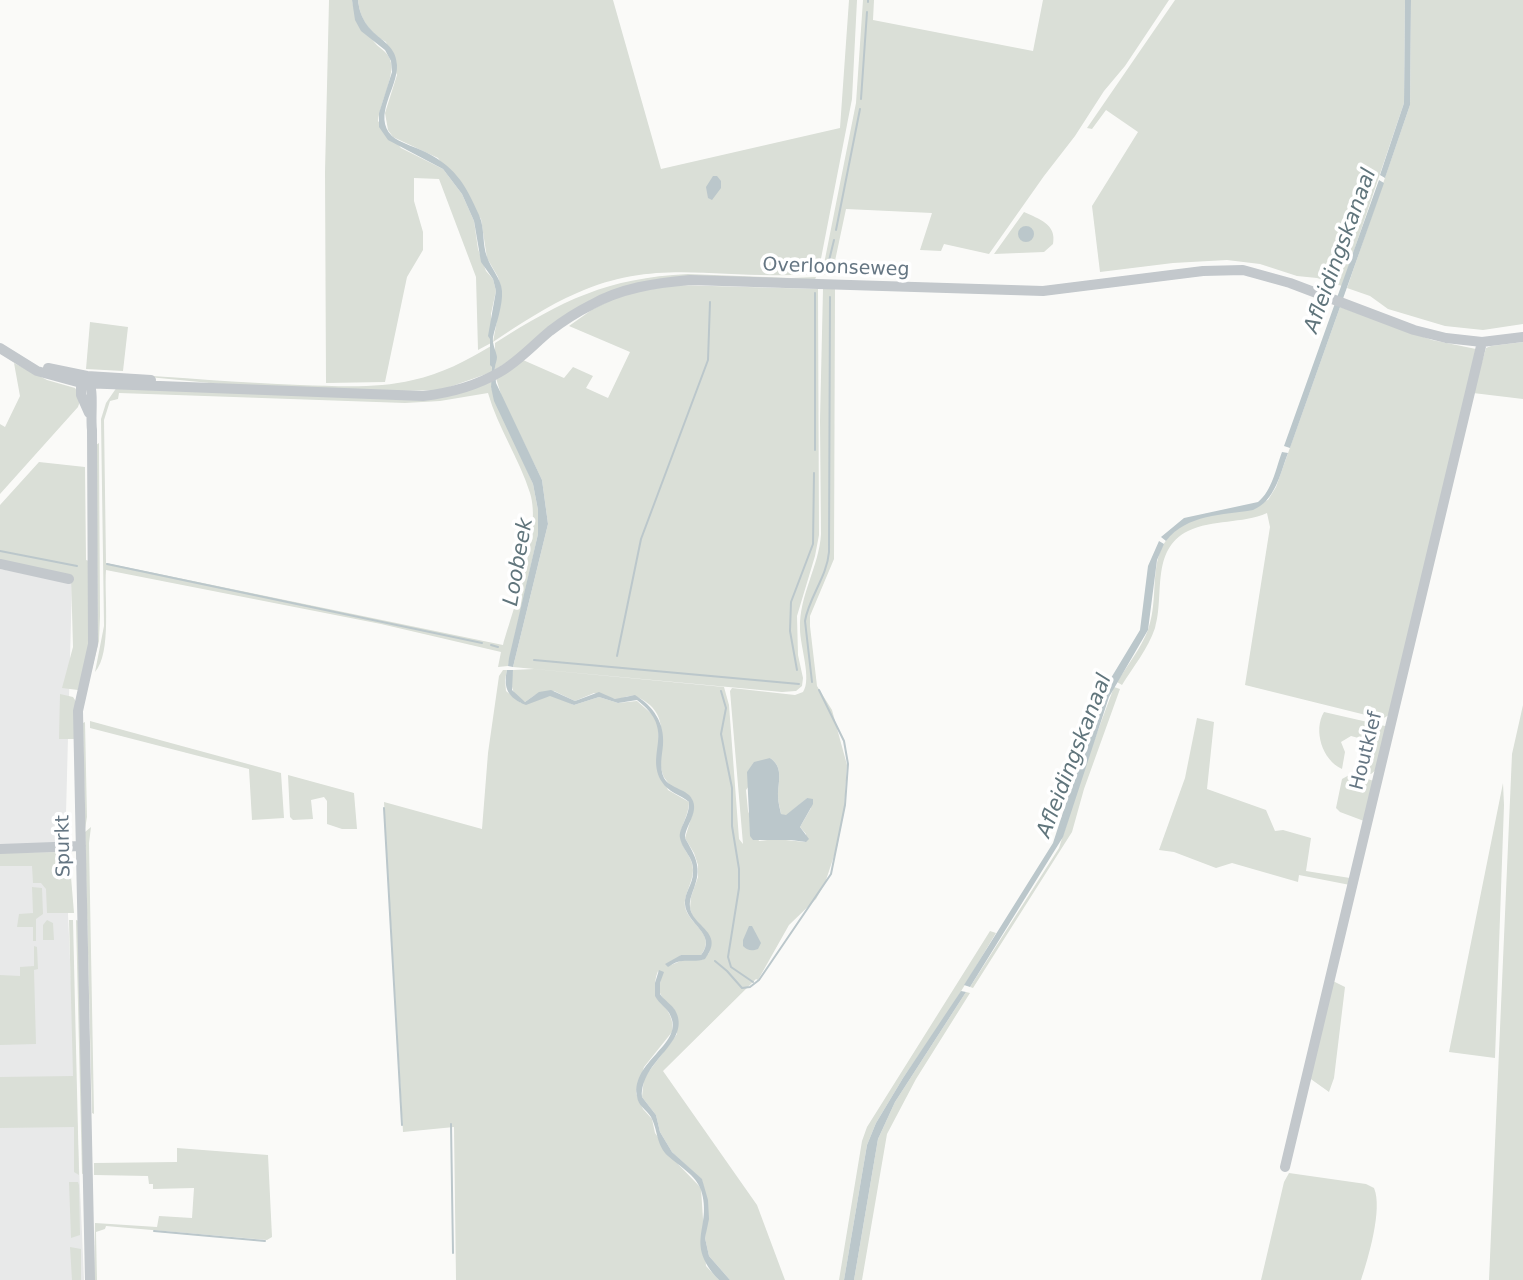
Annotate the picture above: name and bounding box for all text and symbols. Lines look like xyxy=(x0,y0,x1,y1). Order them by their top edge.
water label: Afleidingskanaal xyxy=(1300,165,1382,337)
street label: Overloonseweg xyxy=(762,254,910,282)
water label: Loobeek xyxy=(499,516,539,608)
water label: Afleidingskanaal xyxy=(1032,671,1118,841)
street label: Houtklef xyxy=(1346,709,1388,793)
street label: Spurkt xyxy=(52,815,76,877)

